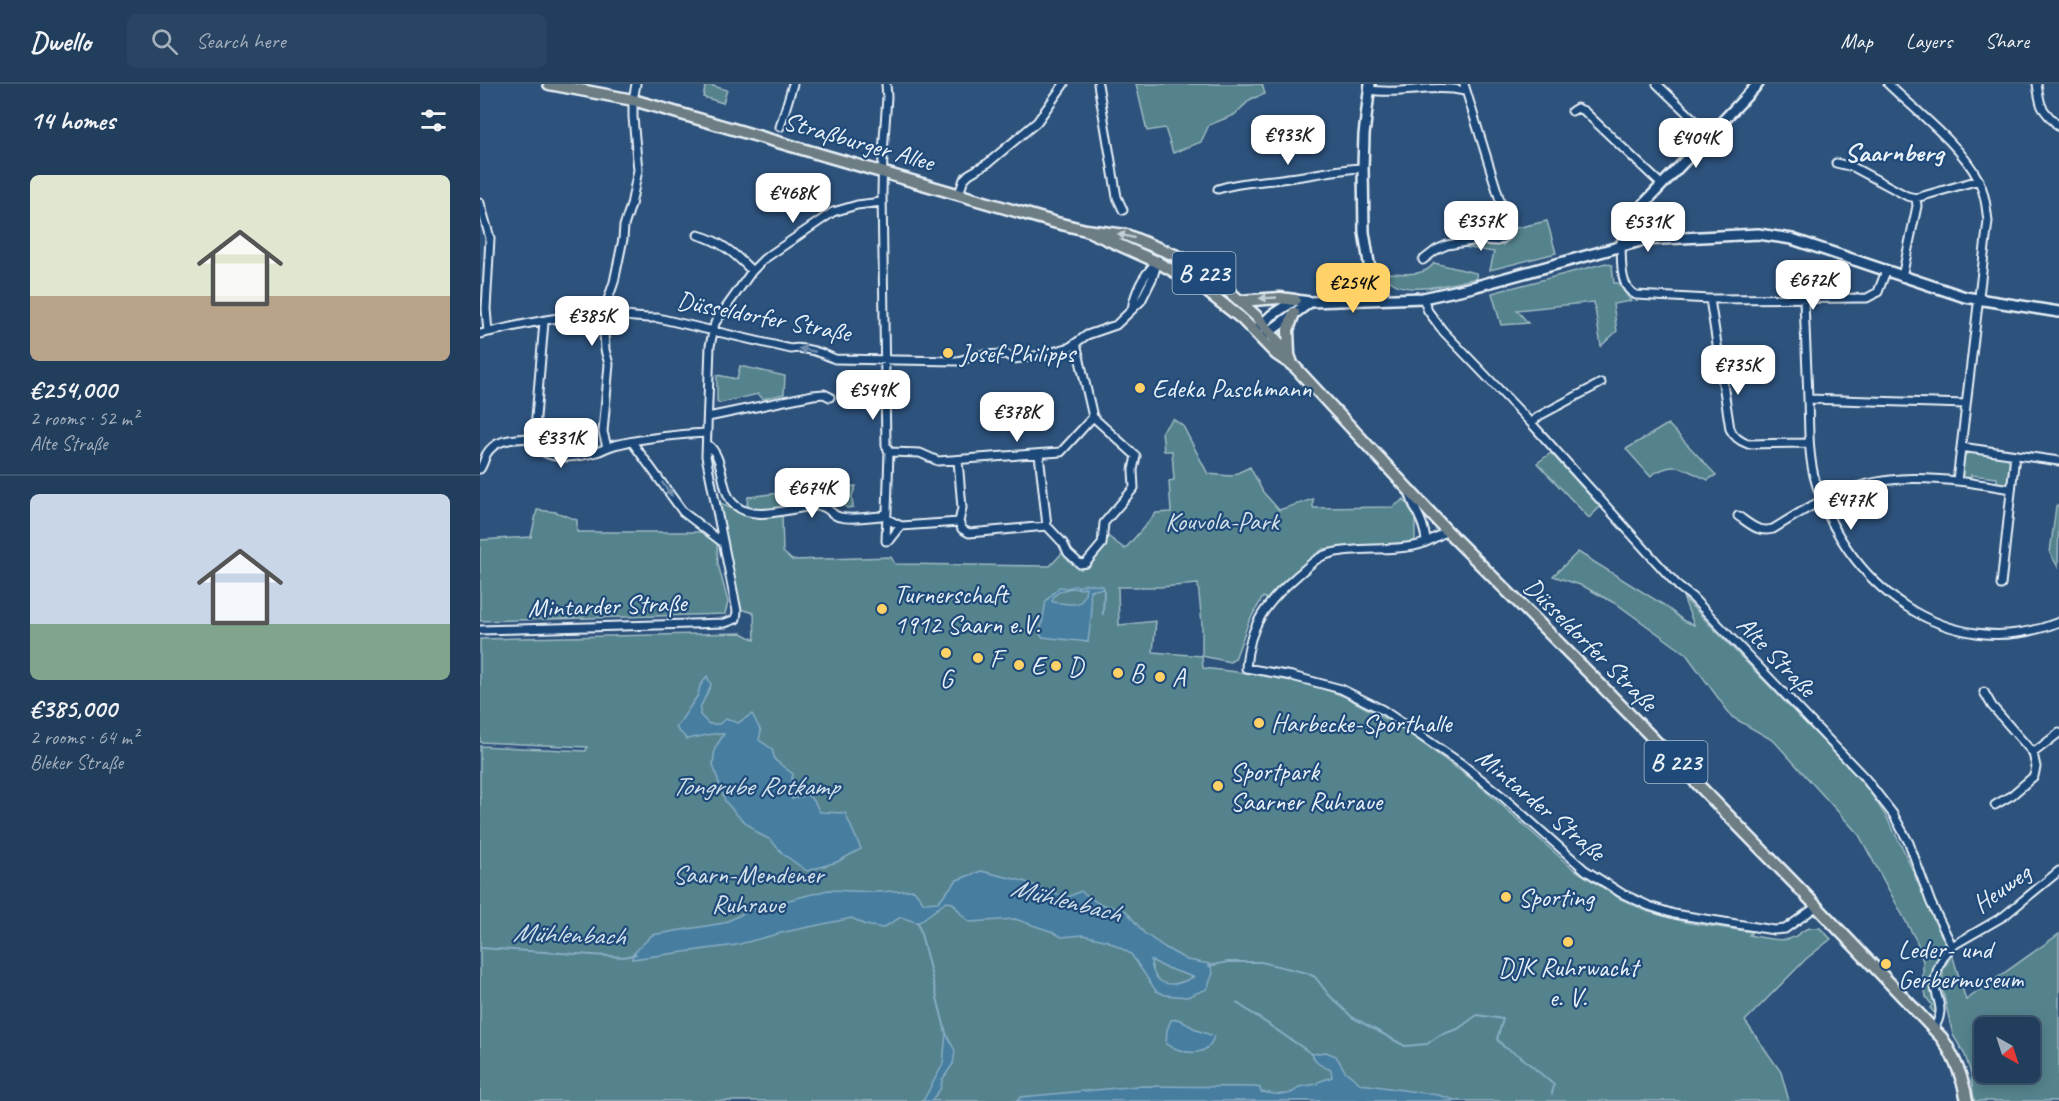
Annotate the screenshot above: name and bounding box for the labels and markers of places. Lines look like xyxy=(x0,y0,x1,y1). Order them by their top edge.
pin: €933K xyxy=(1246,115,1330,166)
pin: €404K xyxy=(1654,118,1738,169)
pin: €468K xyxy=(751,173,835,224)
pin: €357K xyxy=(1439,201,1523,252)
pin: €531K xyxy=(1606,202,1690,253)
pin: €672K xyxy=(1771,260,1855,311)
pin: €254K xyxy=(1311,263,1395,314)
pin: €385K xyxy=(550,296,634,347)
place label: Josef Philipps xyxy=(958,337,1077,370)
pin: €735K xyxy=(1696,345,1780,396)
marker: Josef Philipps xyxy=(941,346,955,360)
pin: €549K xyxy=(831,370,915,421)
place label: Edeka Paschmann xyxy=(1152,372,1312,405)
marker: Edeka Paschmann xyxy=(1133,381,1147,395)
pin: €378K xyxy=(975,392,1059,443)
pin: €331K xyxy=(519,418,603,469)
pin: €674K xyxy=(770,468,854,519)
pin: €477K xyxy=(1809,480,1893,531)
place label: Turnerschaft 1912 Saarn e.V. xyxy=(894,578,1041,641)
marker: Turnerschaft 1912 Saarn e.V. xyxy=(875,602,889,616)
place label: F xyxy=(990,642,1007,675)
marker: G xyxy=(939,646,953,660)
place label: E xyxy=(1031,649,1048,682)
place label: D xyxy=(1068,650,1085,683)
marker: F xyxy=(971,651,985,665)
place label: B xyxy=(1130,657,1145,690)
marker: E xyxy=(1012,658,1026,672)
marker: D xyxy=(1049,659,1063,673)
place label: A xyxy=(1172,661,1187,694)
place label: G xyxy=(940,662,956,695)
marker: B xyxy=(1111,666,1125,680)
marker: A xyxy=(1153,670,1167,684)
place label: Harbecke-Sporthalle xyxy=(1271,707,1453,740)
marker: Harbecke-Sporthalle xyxy=(1252,716,1266,730)
place label: Sportpark Saarner Ruhraue xyxy=(1230,755,1385,818)
marker: Sportpark Saarner Ruhraue xyxy=(1211,779,1225,793)
place label: Sporting xyxy=(1518,881,1595,914)
marker: Sporting xyxy=(1499,890,1513,904)
place label: Leder- und Gerbermuseum xyxy=(1898,933,2025,996)
marker: DJK Ruhrwacht e. V. xyxy=(1561,935,1575,949)
place label: DJK Ruhrwacht e. V. xyxy=(1498,951,1641,1014)
marker: Leder- und Gerbermuseum xyxy=(1879,957,1893,971)

